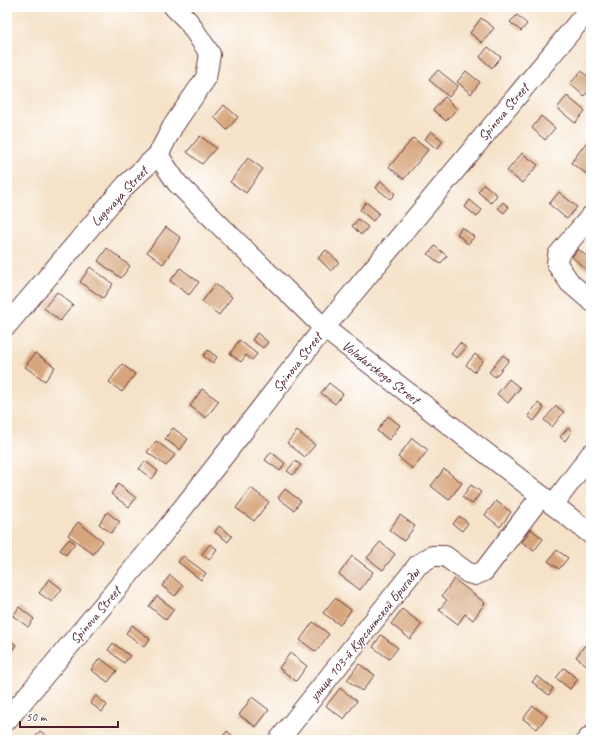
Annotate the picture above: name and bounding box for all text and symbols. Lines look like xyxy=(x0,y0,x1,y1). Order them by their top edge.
street label: Spinova Street xyxy=(474,78,534,145)
street label: Lugovaya Street xyxy=(87,161,153,230)
street label: Spinova Street xyxy=(269,328,327,395)
street label: Volodarskogo Street xyxy=(339,337,425,409)
street label: улица 103-й Курсантской Бригады xyxy=(305,563,424,705)
street label: Spinova Street xyxy=(66,581,126,648)
scale bar xyxy=(20,703,118,729)
text: 50 m xyxy=(26,709,48,725)

